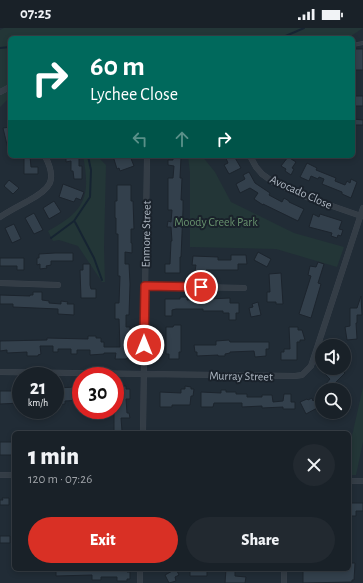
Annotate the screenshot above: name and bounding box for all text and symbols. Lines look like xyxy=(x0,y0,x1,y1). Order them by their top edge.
text: 07:25 xyxy=(20,6,51,21)
icon: right xyxy=(24,52,76,104)
text: 60 m xyxy=(90,53,145,81)
text: Lychee Close xyxy=(90,86,178,104)
icon: left xyxy=(129,128,151,150)
icon: ahead xyxy=(171,128,193,150)
icon: right xyxy=(213,128,235,150)
street label: Avocado Close xyxy=(268,173,334,211)
street label: Enmore Street xyxy=(139,200,153,267)
park label: Moody Creek Park xyxy=(174,216,258,229)
pin xyxy=(184,270,218,304)
icon: arrive xyxy=(190,276,212,298)
position arrow xyxy=(123,324,165,366)
map controls xyxy=(315,339,351,419)
button: sound xyxy=(315,339,351,375)
speed limit sign: 30 xyxy=(72,367,124,419)
street label: Murray Street xyxy=(209,369,273,384)
text: 21 xyxy=(30,378,46,398)
button: search xyxy=(315,383,351,419)
text: km/h xyxy=(28,398,48,408)
button: close xyxy=(293,444,335,486)
text: 1 min xyxy=(28,445,79,469)
text: 120 m · 07:26 xyxy=(28,473,92,486)
button: Exit xyxy=(28,517,178,563)
button: Share xyxy=(186,517,335,563)

